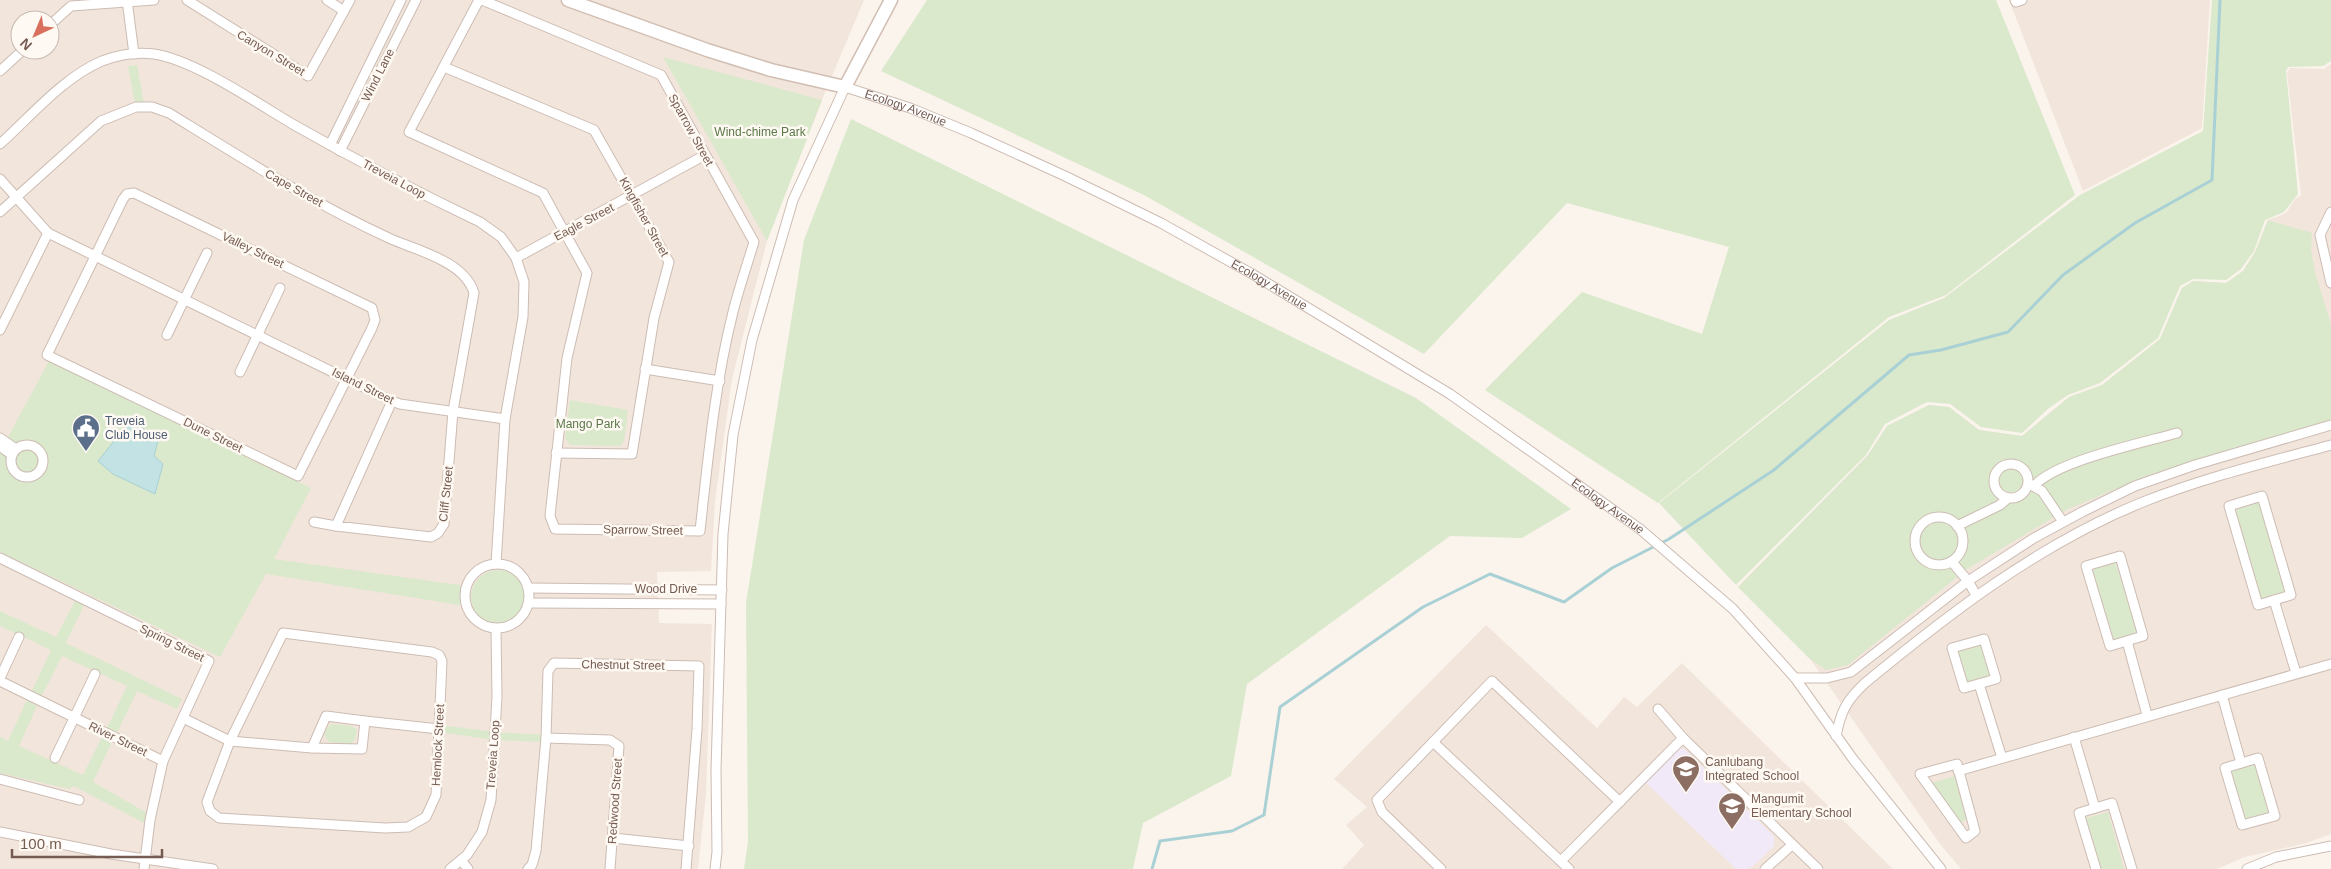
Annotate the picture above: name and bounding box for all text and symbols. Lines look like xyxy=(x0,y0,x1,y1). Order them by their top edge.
north arrow xyxy=(10,10,60,60)
street label: Canyon Street xyxy=(235,27,308,79)
text: N xyxy=(17,35,35,54)
street label: Wind Lane xyxy=(359,46,397,104)
street label: Ecology Avenue xyxy=(863,87,949,129)
street label: Sparrow Street xyxy=(665,92,717,169)
park label: Wind-chime Park xyxy=(714,125,807,139)
street label: Treveia Loop xyxy=(360,156,428,202)
street label: Cape Street xyxy=(263,166,326,210)
street label: Kingfisher Street xyxy=(616,175,672,260)
street label: Eagle Street xyxy=(552,200,617,244)
street label: Valley Street xyxy=(220,229,287,271)
street label: Ecology Avenue xyxy=(1229,257,1310,313)
street label: Island Street xyxy=(330,365,397,407)
public building icon: Treveia Club House xyxy=(71,413,101,452)
place label: Treveia Club House xyxy=(105,414,168,442)
street label: Dune Street xyxy=(181,415,245,456)
park label: Mango Park xyxy=(556,417,621,431)
street label: Cliff Street xyxy=(436,465,456,522)
street label: Ecology Avenue xyxy=(1569,476,1648,537)
street label: Sparrow Street xyxy=(603,522,684,538)
street label: Wood Drive xyxy=(635,582,698,596)
street label: Spring Street xyxy=(137,621,207,665)
street label: Chestnut Street xyxy=(581,657,665,673)
street label: Hemlock Street xyxy=(429,703,447,786)
street label: River Street xyxy=(86,719,150,759)
street label: Treveia Loop xyxy=(484,719,502,790)
school or university icon: Canlubang Integrated School xyxy=(1671,754,1701,793)
place label: Canlubang Integrated School xyxy=(1705,755,1799,783)
street label: Redwood Street xyxy=(605,757,625,844)
school or university icon: Mangumit Elementary School xyxy=(1717,791,1747,830)
place label: Mangumit Elementary School xyxy=(1751,792,1852,820)
scale bar xyxy=(12,826,162,858)
text: 100 m xyxy=(20,835,62,852)

